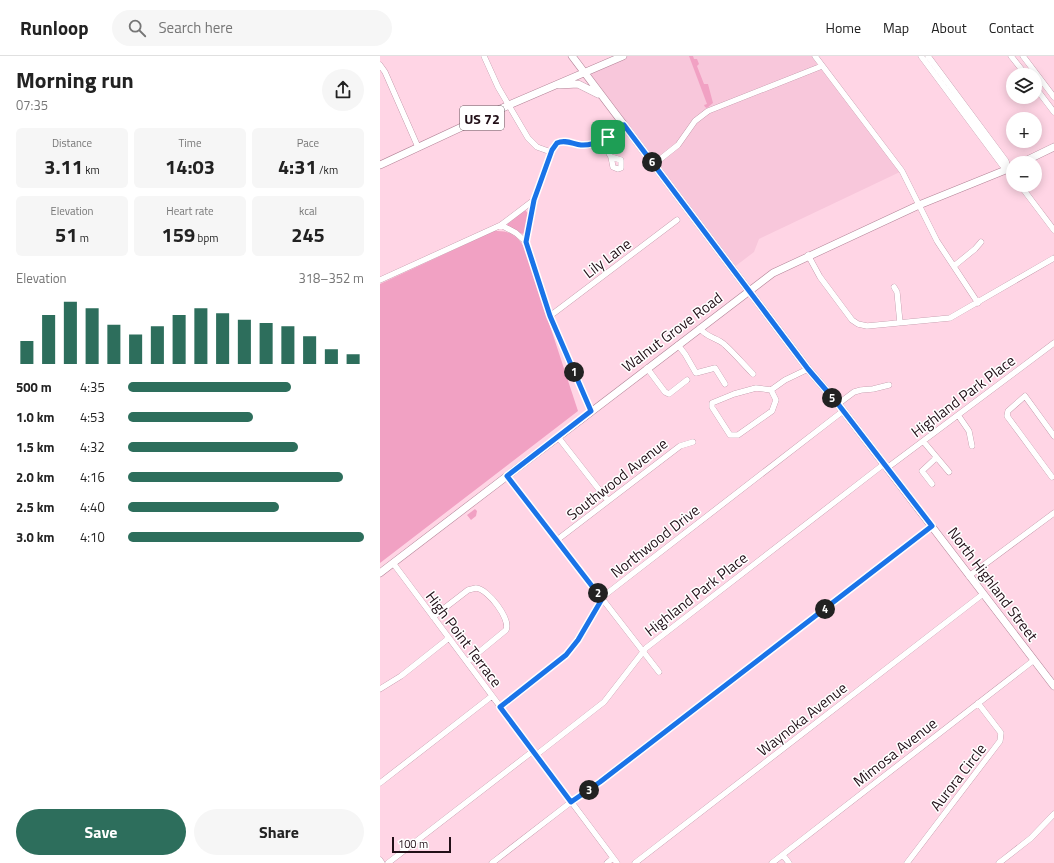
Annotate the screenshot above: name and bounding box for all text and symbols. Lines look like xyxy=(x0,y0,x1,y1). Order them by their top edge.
search box xyxy=(112,10,392,46)
text: Runloop xyxy=(20,13,88,42)
text: Search here xyxy=(158,16,233,39)
icon: search xyxy=(126,17,148,39)
text: Home xyxy=(826,17,861,38)
text: Map xyxy=(883,17,909,38)
text: About xyxy=(931,17,967,38)
text: Contact xyxy=(989,17,1034,38)
text: Morning run xyxy=(16,63,134,97)
map controls xyxy=(1006,68,1042,192)
button: layers xyxy=(1006,68,1042,104)
button: share xyxy=(322,69,364,111)
text: 07:35 xyxy=(16,95,48,115)
road number: US 72 xyxy=(460,106,504,130)
button: + xyxy=(1006,112,1042,148)
pin xyxy=(591,120,625,154)
icon: arrive xyxy=(597,126,619,148)
text: Distance xyxy=(52,135,92,151)
text: Time xyxy=(179,135,201,151)
text: Pace xyxy=(297,135,319,151)
text: 3.11 xyxy=(44,151,83,182)
text: 14:03 xyxy=(165,151,215,182)
text: 4:31 xyxy=(278,151,317,182)
pin: 6 xyxy=(642,152,662,172)
text: 6 xyxy=(649,154,655,170)
button: − xyxy=(1006,156,1042,192)
text: km xyxy=(83,162,100,178)
text: /km xyxy=(317,162,338,178)
text: Elevation xyxy=(51,203,93,219)
text: Heart rate xyxy=(166,203,214,219)
text: kcal xyxy=(299,203,317,219)
text: 51 xyxy=(55,219,77,250)
text: 159 xyxy=(162,219,195,250)
text: 245 xyxy=(291,219,325,250)
text: m xyxy=(77,230,89,246)
text: bpm xyxy=(195,230,218,246)
street label: Lily Lane xyxy=(578,232,636,284)
text: Elevation xyxy=(16,268,67,288)
text: 318–352 m xyxy=(298,268,364,288)
street label: Walnut Grove Road xyxy=(617,286,727,378)
street label: Highland Park Place xyxy=(906,349,1020,443)
pin: 1 xyxy=(564,362,584,382)
text: 1 xyxy=(571,364,577,380)
text: 500 m xyxy=(16,377,52,397)
text: 4:35 xyxy=(80,377,105,397)
pin: 5 xyxy=(822,388,842,408)
text: 5 xyxy=(829,390,835,406)
text: 1.0 km xyxy=(16,407,54,427)
text: 4:53 xyxy=(80,407,105,427)
street label: Southwood Avenue xyxy=(562,432,672,526)
text: 1.5 km xyxy=(16,437,54,457)
text: 4:32 xyxy=(80,437,105,457)
text: 2.0 km xyxy=(16,467,54,487)
text: 4:16 xyxy=(80,467,105,487)
text: 2.5 km xyxy=(16,497,54,517)
text: 4:40 xyxy=(80,497,105,517)
street label: Northwood Drive xyxy=(606,499,704,583)
street label: North Highland Street xyxy=(942,522,1044,647)
text: 3.0 km xyxy=(16,527,54,547)
text: 4:10 xyxy=(80,527,105,547)
street label: Highland Park Place xyxy=(640,546,752,642)
pin: 2 xyxy=(588,583,608,603)
text: 2 xyxy=(595,585,601,601)
street label: High Point Terrace xyxy=(420,586,508,692)
pin: 4 xyxy=(815,599,835,619)
text: 4 xyxy=(822,601,828,617)
street label: Waynoka Avenue xyxy=(752,677,852,761)
street label: Mimosa Avenue xyxy=(848,712,942,792)
street label: Aurora Circle xyxy=(924,738,992,816)
pin: 3 xyxy=(579,780,599,800)
text: 3 xyxy=(586,782,592,798)
button: Save xyxy=(16,809,186,855)
button: Share xyxy=(194,809,364,855)
scale bar xyxy=(392,835,451,854)
text: 100 m xyxy=(398,836,428,852)

